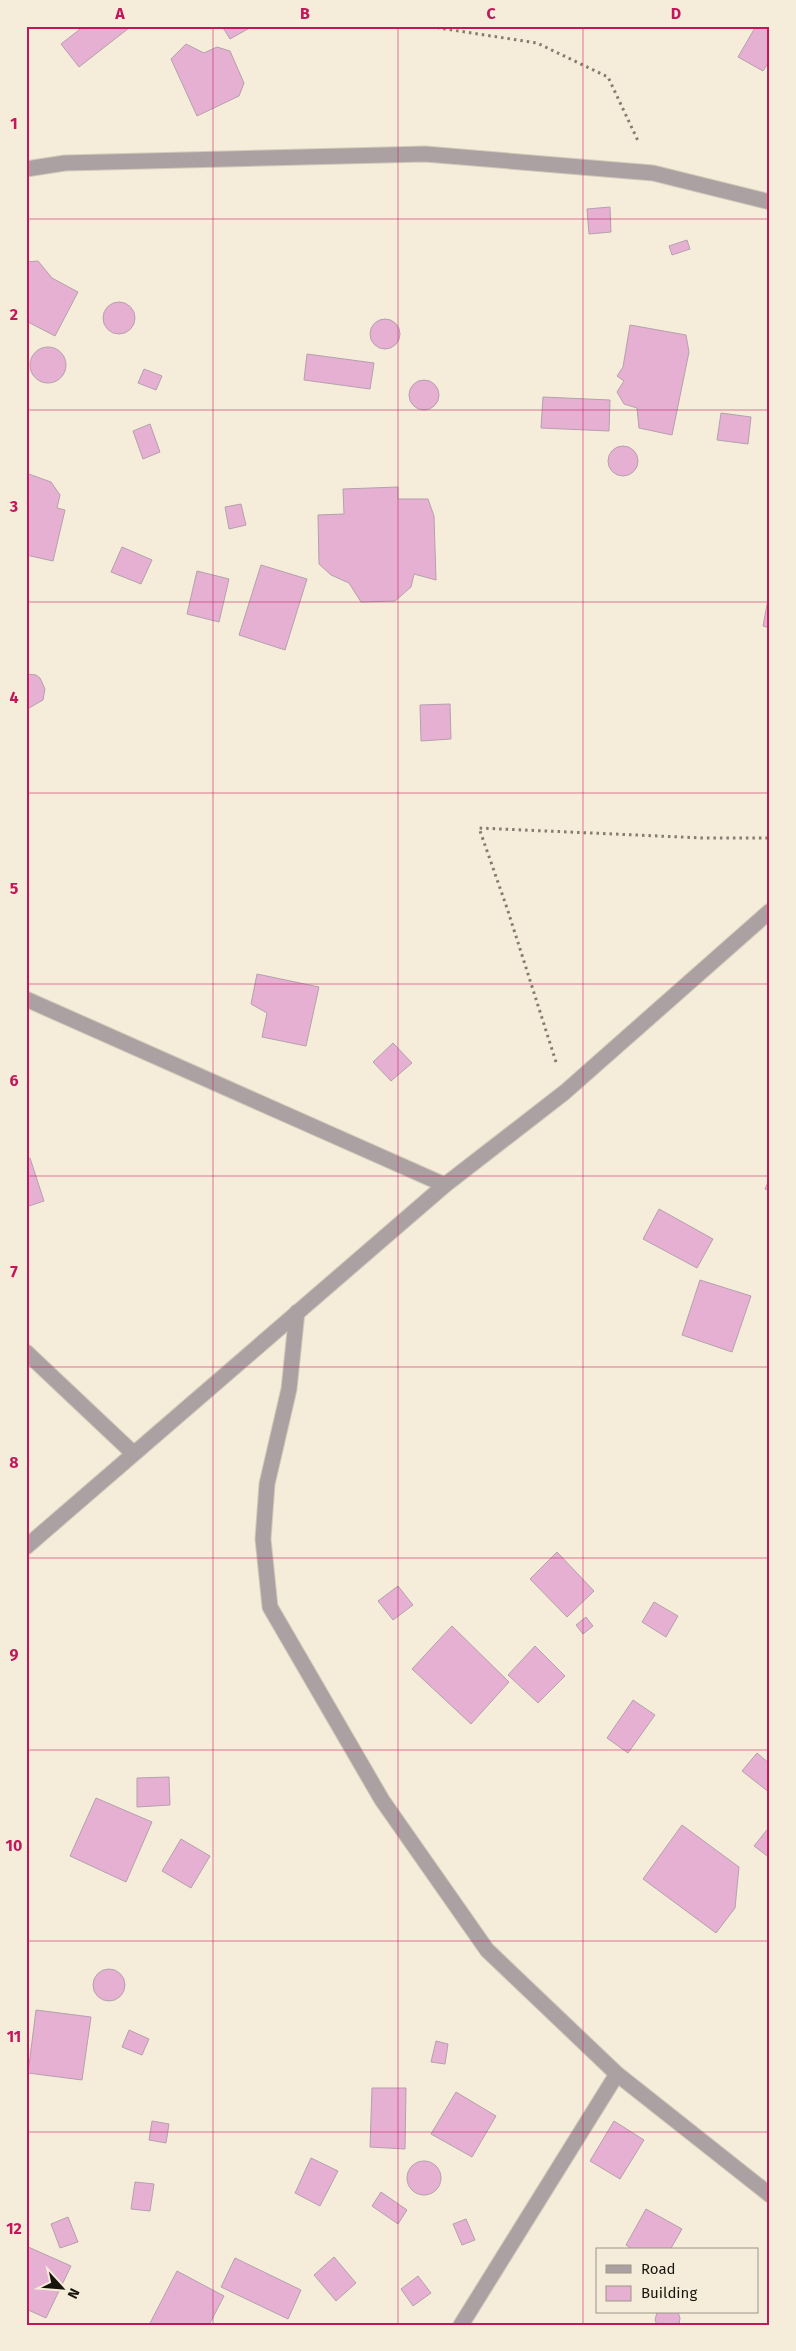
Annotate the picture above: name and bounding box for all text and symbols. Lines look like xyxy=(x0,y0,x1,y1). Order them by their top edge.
text: A xyxy=(114,4,125,23)
text: B xyxy=(300,4,310,23)
text: C xyxy=(486,4,496,23)
text: D xyxy=(671,4,681,23)
text: 1 xyxy=(10,114,18,133)
text: 2 xyxy=(10,305,18,324)
text: 3 xyxy=(9,497,18,516)
text: 4 xyxy=(9,688,19,707)
text: 5 xyxy=(10,879,19,898)
text: 6 xyxy=(9,1071,19,1090)
text: 7 xyxy=(10,1262,18,1281)
text: 8 xyxy=(9,1453,19,1472)
text: 9 xyxy=(10,1645,19,1664)
text: 10 xyxy=(6,1836,22,1855)
text: 11 xyxy=(7,2027,21,2046)
text: 12 xyxy=(6,2219,22,2238)
legend xyxy=(596,2248,758,2314)
text: Road xyxy=(641,2260,676,2278)
north arrow xyxy=(38,2264,88,2314)
text: Building xyxy=(641,2284,697,2302)
text: N xyxy=(64,2286,83,2301)

